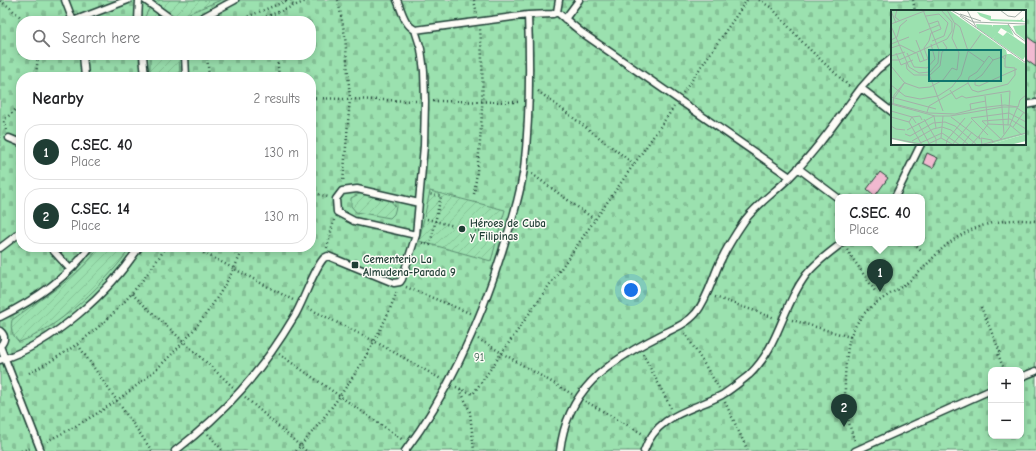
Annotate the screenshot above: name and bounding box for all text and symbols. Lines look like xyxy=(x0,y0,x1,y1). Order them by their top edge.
inset map xyxy=(891,10,1026,145)
search box xyxy=(16,16,316,60)
icon: search xyxy=(30,27,52,49)
text: Search here xyxy=(62,29,140,47)
text: Nearby xyxy=(32,89,83,108)
text: 2 results xyxy=(253,91,300,106)
text: C.SEC. 40 xyxy=(71,136,133,154)
text: 1 xyxy=(43,145,49,160)
text: 130 m xyxy=(264,145,299,160)
text: Place xyxy=(71,154,101,169)
popup xyxy=(835,194,925,246)
text: C.SEC. 14 xyxy=(71,200,130,218)
text: C.SEC. 40 xyxy=(849,204,911,222)
text: 2 xyxy=(43,209,49,224)
text: 130 m xyxy=(264,209,299,224)
place label: Héroes de Cuba y Filipinas xyxy=(470,217,546,243)
text: Place xyxy=(71,218,101,233)
text: Place xyxy=(849,222,879,237)
marker: Héroes de Cuba y Filipinas xyxy=(457,224,467,234)
place label: Cementerio La Almudena-Parada 9 xyxy=(363,253,456,279)
pin: 1 xyxy=(867,259,893,292)
marker: Cementerio La Almudena-Parada 9 xyxy=(350,260,360,270)
your location xyxy=(621,280,641,300)
park label: 91 xyxy=(474,351,484,364)
map controls xyxy=(988,367,1024,439)
button: + xyxy=(988,367,1024,403)
pin: 2 xyxy=(831,394,857,427)
button: − xyxy=(988,403,1024,439)

